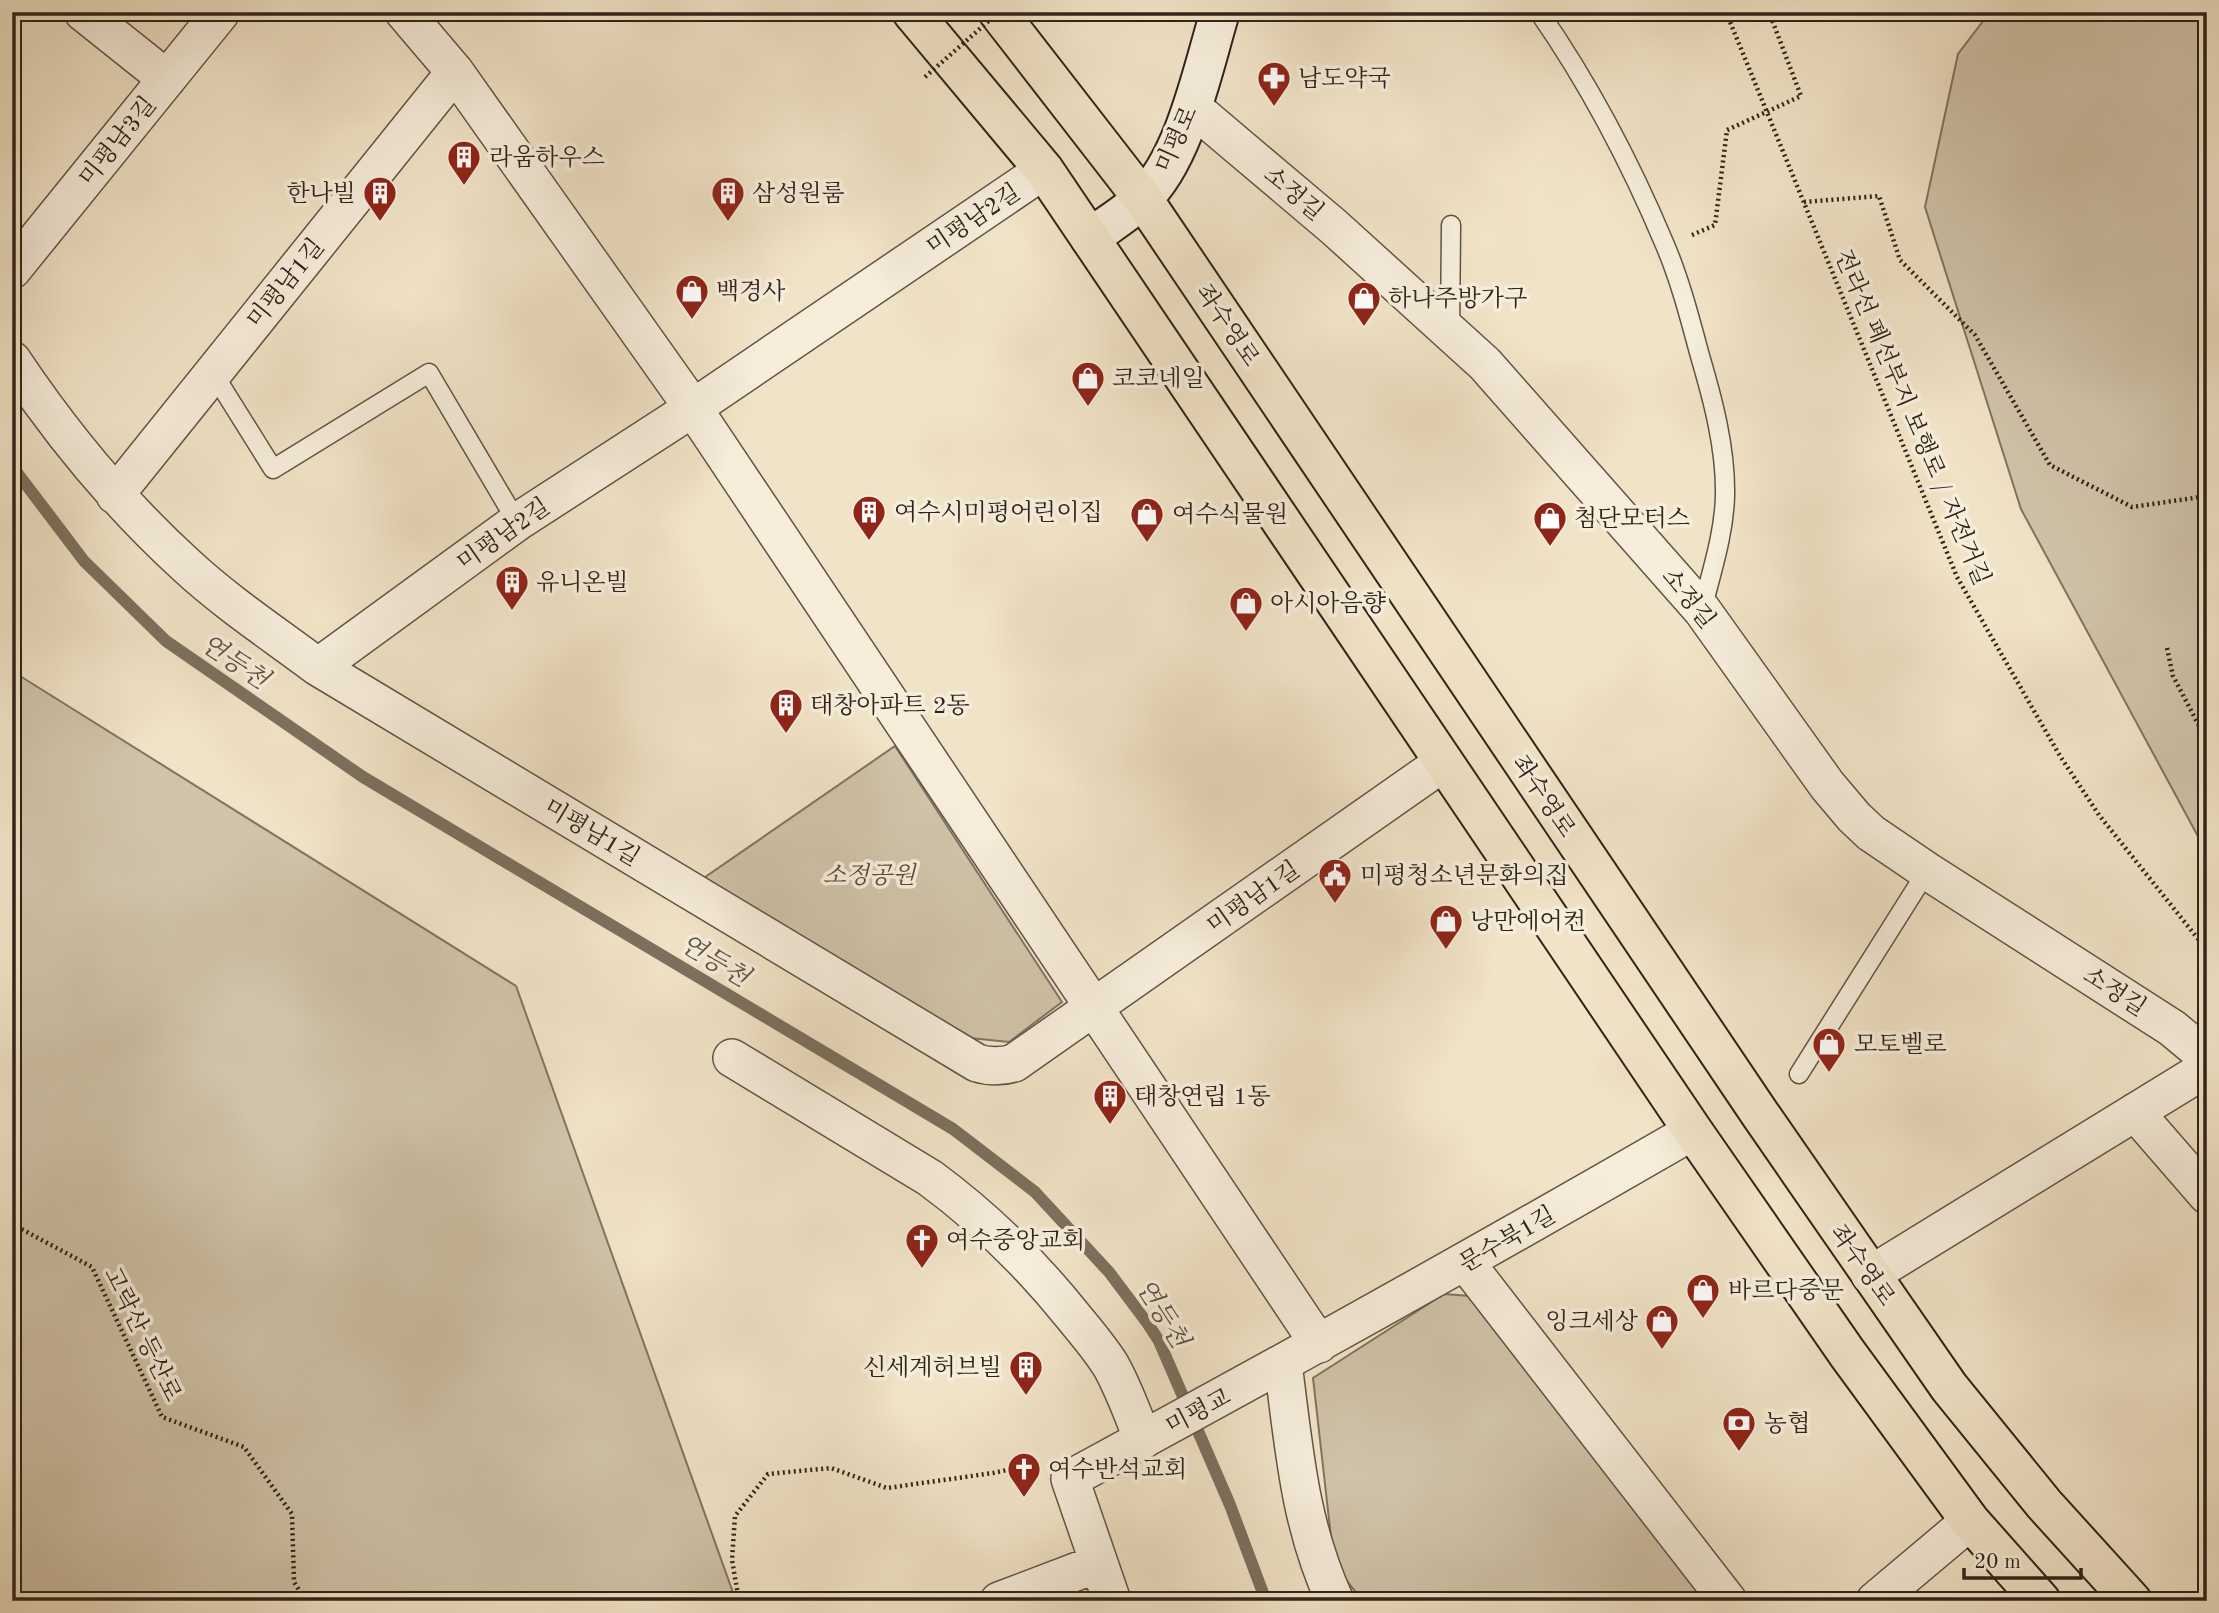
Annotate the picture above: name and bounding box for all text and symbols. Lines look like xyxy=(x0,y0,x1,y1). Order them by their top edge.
pharmacy icon: 남도약국 xyxy=(1255,59,1293,108)
place label: 남도약국 xyxy=(1298,66,1391,92)
street label: 미평남3길 xyxy=(74,92,161,191)
street label: 미평로 xyxy=(1151,102,1203,176)
building icon: 라움하우스 xyxy=(445,138,483,187)
place label: 라움하우스 xyxy=(489,145,605,171)
street label: 소정길 xyxy=(1258,161,1328,226)
building icon: 한나빌 xyxy=(361,174,399,223)
building icon: 삼성원룸 xyxy=(709,174,747,223)
street label: 미평남2길 xyxy=(922,179,1025,260)
place label: 한나빌 xyxy=(286,181,356,207)
place label: 삼성원룸 xyxy=(752,181,845,207)
street label: 미평남1길 xyxy=(242,234,329,333)
street label: 전라선 폐선부지 보행로 / 자전거길 xyxy=(1829,246,1995,589)
shop icon: 백경사 xyxy=(673,272,711,321)
place label: 백경사 xyxy=(716,279,786,305)
shop icon: 하나주방가구 xyxy=(1345,279,1383,328)
street label: 좌수영로 xyxy=(1190,280,1264,371)
place label: 하나주방가구 xyxy=(1388,286,1527,312)
shop icon: 코코네일 xyxy=(1069,359,1107,408)
place label: 코코네일 xyxy=(1112,366,1205,392)
building icon: 여수시미평어린이집 xyxy=(850,493,888,542)
street label: 미평남2길 xyxy=(452,494,555,576)
shop icon: 여수식물원 xyxy=(1128,495,1166,544)
shop icon: 첨단모터스 xyxy=(1531,499,1569,548)
place label: 여수시미평어린이집 xyxy=(894,500,1103,526)
place label: 여수식물원 xyxy=(1172,502,1288,528)
place label: 첨단모터스 xyxy=(1574,506,1690,532)
building icon: 유니온빌 xyxy=(493,563,531,612)
street label: 소정길 xyxy=(1656,563,1720,634)
place label: 유니온빌 xyxy=(536,570,629,596)
shop icon: 아시아음향 xyxy=(1227,584,1265,633)
place label: 아시아음향 xyxy=(1270,591,1387,617)
water label: 연등천 xyxy=(195,628,276,696)
building icon: 태창아파트 2동 xyxy=(767,686,805,735)
place label: 태창아파트 2동 xyxy=(810,693,970,719)
street label: 좌수영로 xyxy=(1506,751,1580,842)
street label: 미평남1길 xyxy=(539,794,644,871)
public building icon: 미평청소년문화의집 xyxy=(1316,856,1354,905)
street label: 미평남1길 xyxy=(1202,857,1305,939)
park label: 소정공원 xyxy=(823,862,917,889)
place label: 미평청소년문화의집 xyxy=(1360,863,1569,889)
shop icon: 낭만에어컨 xyxy=(1427,902,1465,951)
place label: 낭만에어컨 xyxy=(1470,909,1586,935)
water label: 연등천 xyxy=(675,929,756,993)
street label: 소정길 xyxy=(2078,962,2151,1022)
shop icon: 모토벨로 xyxy=(1810,1025,1848,1074)
place label: 모토벨로 xyxy=(1854,1032,1947,1058)
building icon: 태창연립 1동 xyxy=(1091,1077,1129,1126)
place label: 태창연립 1동 xyxy=(1134,1084,1271,1110)
street label: 문수북1길 xyxy=(1454,1201,1560,1278)
street label: 좌수영로 xyxy=(1825,1220,1899,1311)
church icon: 여수중앙교회 xyxy=(903,1221,941,1270)
place label: 여수중앙교회 xyxy=(946,1228,1085,1254)
street label: 고락산 등산로 xyxy=(98,1263,186,1406)
shop icon: 바르다중문 xyxy=(1684,1271,1722,1320)
water label: 연등천 xyxy=(1130,1274,1196,1354)
place label: 바르다중문 xyxy=(1728,1278,1844,1304)
shop icon: 잉크세상 xyxy=(1643,1302,1681,1351)
place label: 잉크세상 xyxy=(1545,1309,1639,1335)
building icon: 신세계허브빌 xyxy=(1007,1348,1045,1397)
place label: 신세계허브빌 xyxy=(863,1355,1002,1381)
street label: 미평교 xyxy=(1162,1384,1235,1440)
bank icon: 농협 xyxy=(1720,1404,1758,1453)
place label: 농협 xyxy=(1764,1411,1810,1437)
church icon: 여수반석교회 xyxy=(1005,1450,1043,1499)
place label: 여수반석교회 xyxy=(1048,1457,1187,1483)
scale bar xyxy=(1964,1536,2081,1580)
text: 20 m xyxy=(1974,1552,2021,1573)

